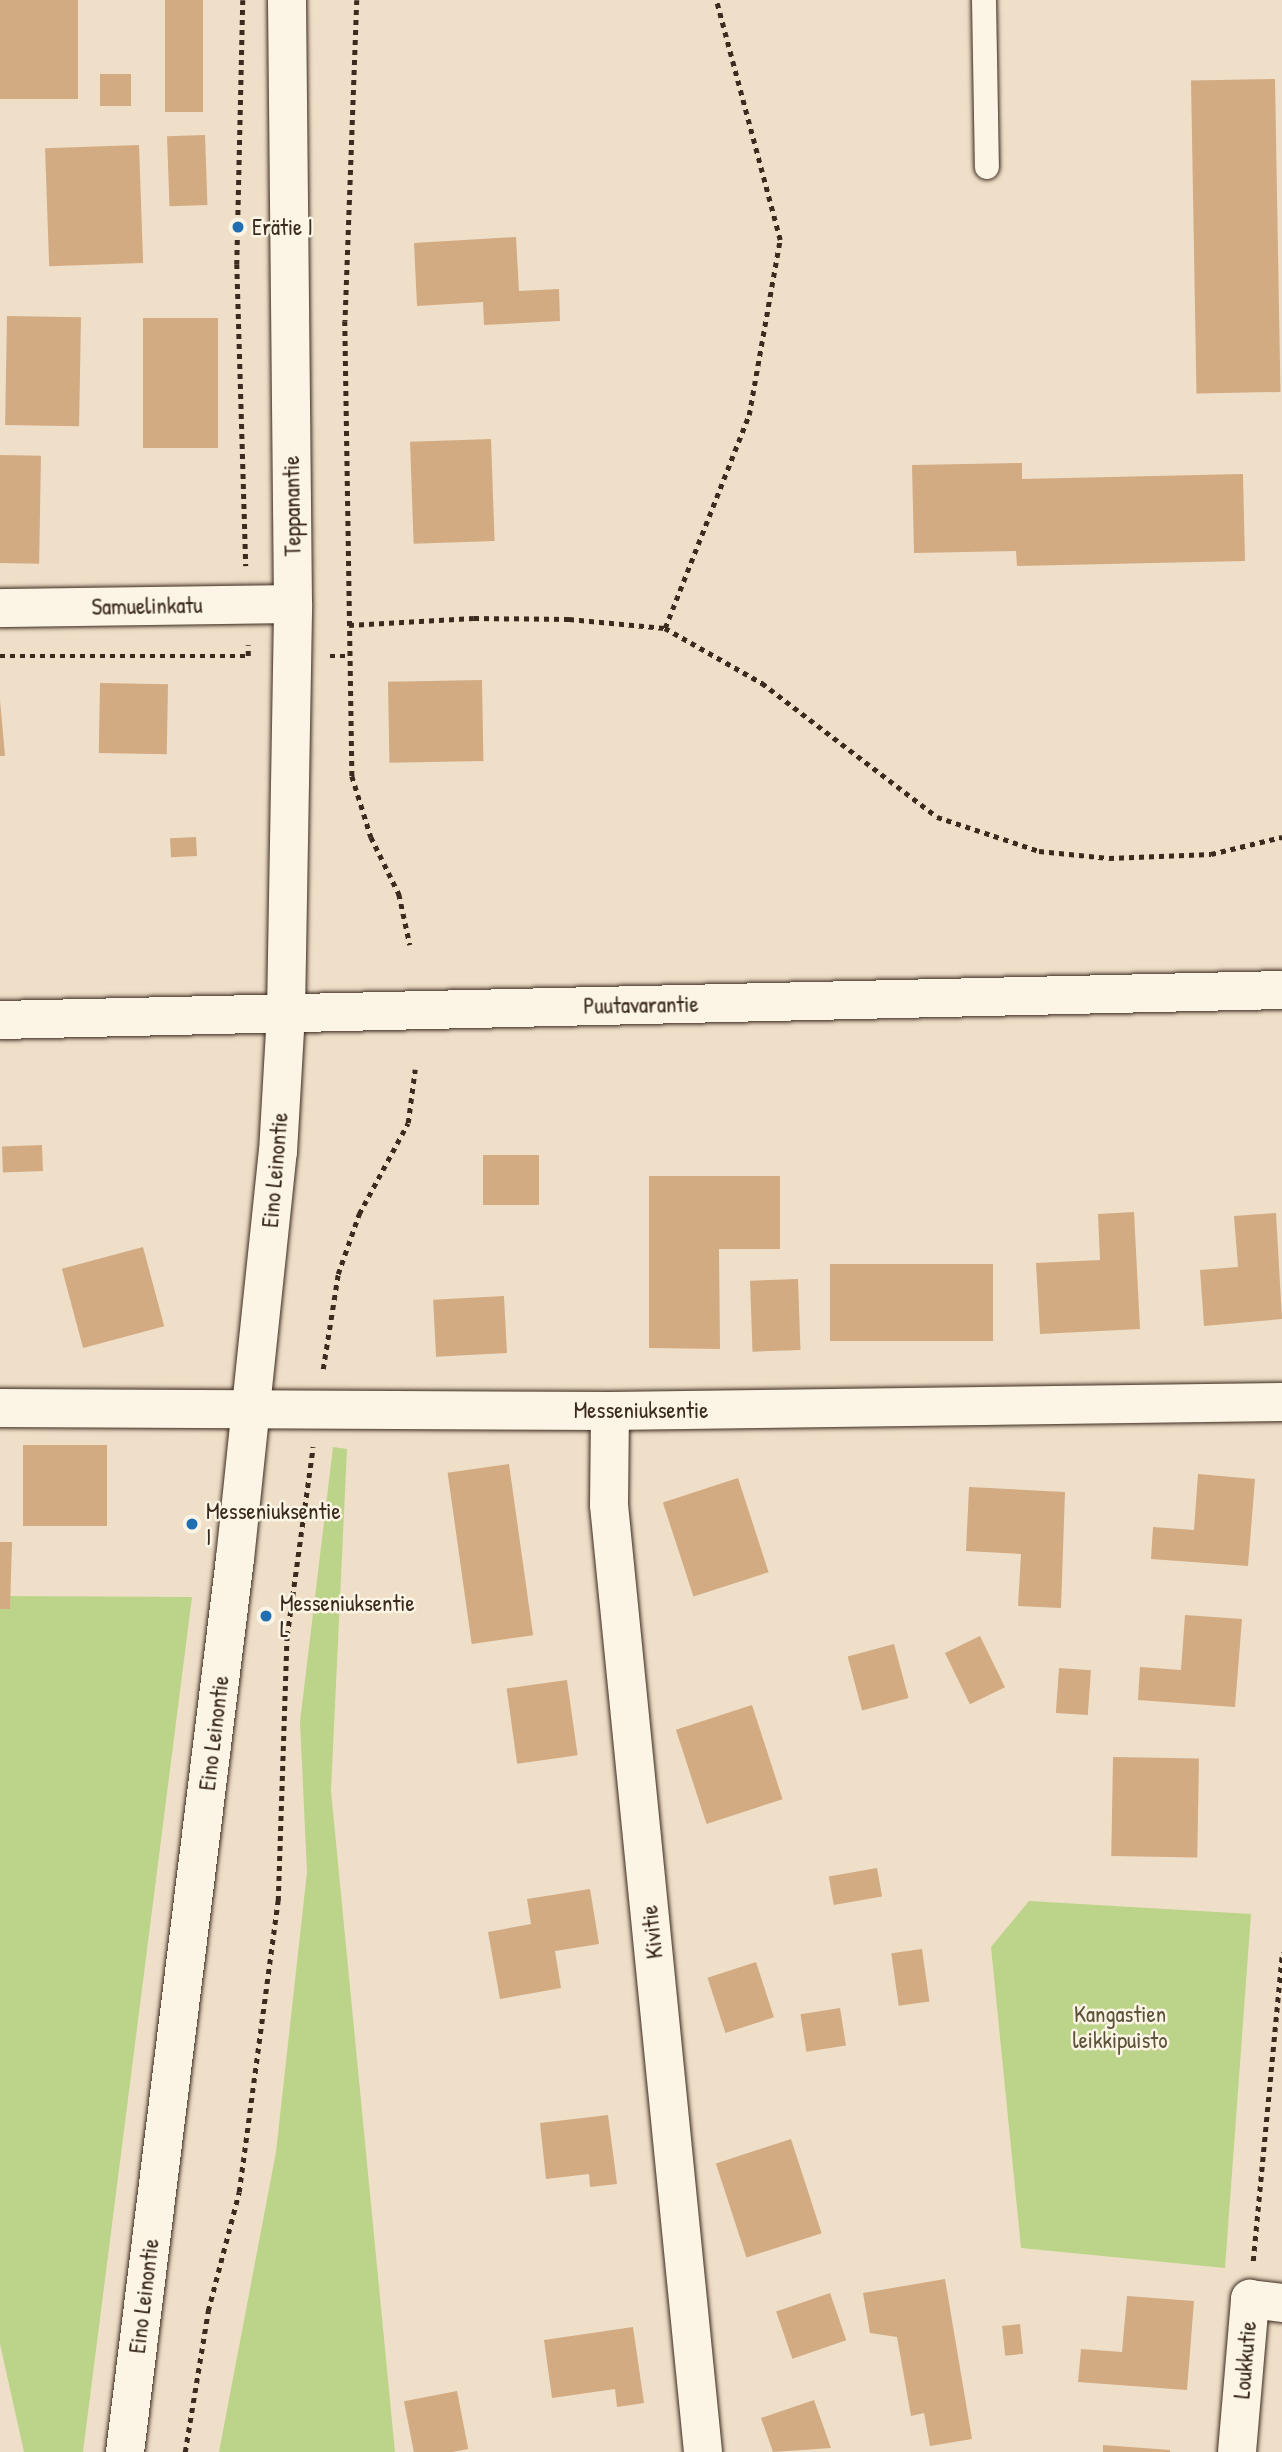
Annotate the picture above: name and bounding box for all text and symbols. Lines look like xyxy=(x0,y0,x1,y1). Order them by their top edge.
place label: Erätie I xyxy=(252,213,313,241)
marker: Erätie I xyxy=(230,219,246,235)
street label: Teppanantie xyxy=(277,455,307,557)
street label: Samuelinkatu xyxy=(91,591,203,621)
street label: Puutavarantie xyxy=(583,990,699,1020)
street label: Eino Leinontie xyxy=(256,1111,294,1229)
street label: Messeniuksentie xyxy=(574,1396,708,1424)
place label: Messeniuksentie I xyxy=(206,1497,341,1551)
marker: Messeniuksentie I xyxy=(184,1516,200,1532)
place label: Messeniuksentie L xyxy=(280,1589,415,1643)
marker: Messeniuksentie L xyxy=(258,1608,274,1624)
street label: Eino Leinontie xyxy=(193,1674,235,1792)
street label: Kivitie xyxy=(635,1904,669,1960)
park label: Kangastien leikkipuisto xyxy=(1073,2000,1167,2054)
street label: Eino Leinontie xyxy=(123,2237,165,2355)
street label: Loukkutie xyxy=(1228,2320,1262,2400)

